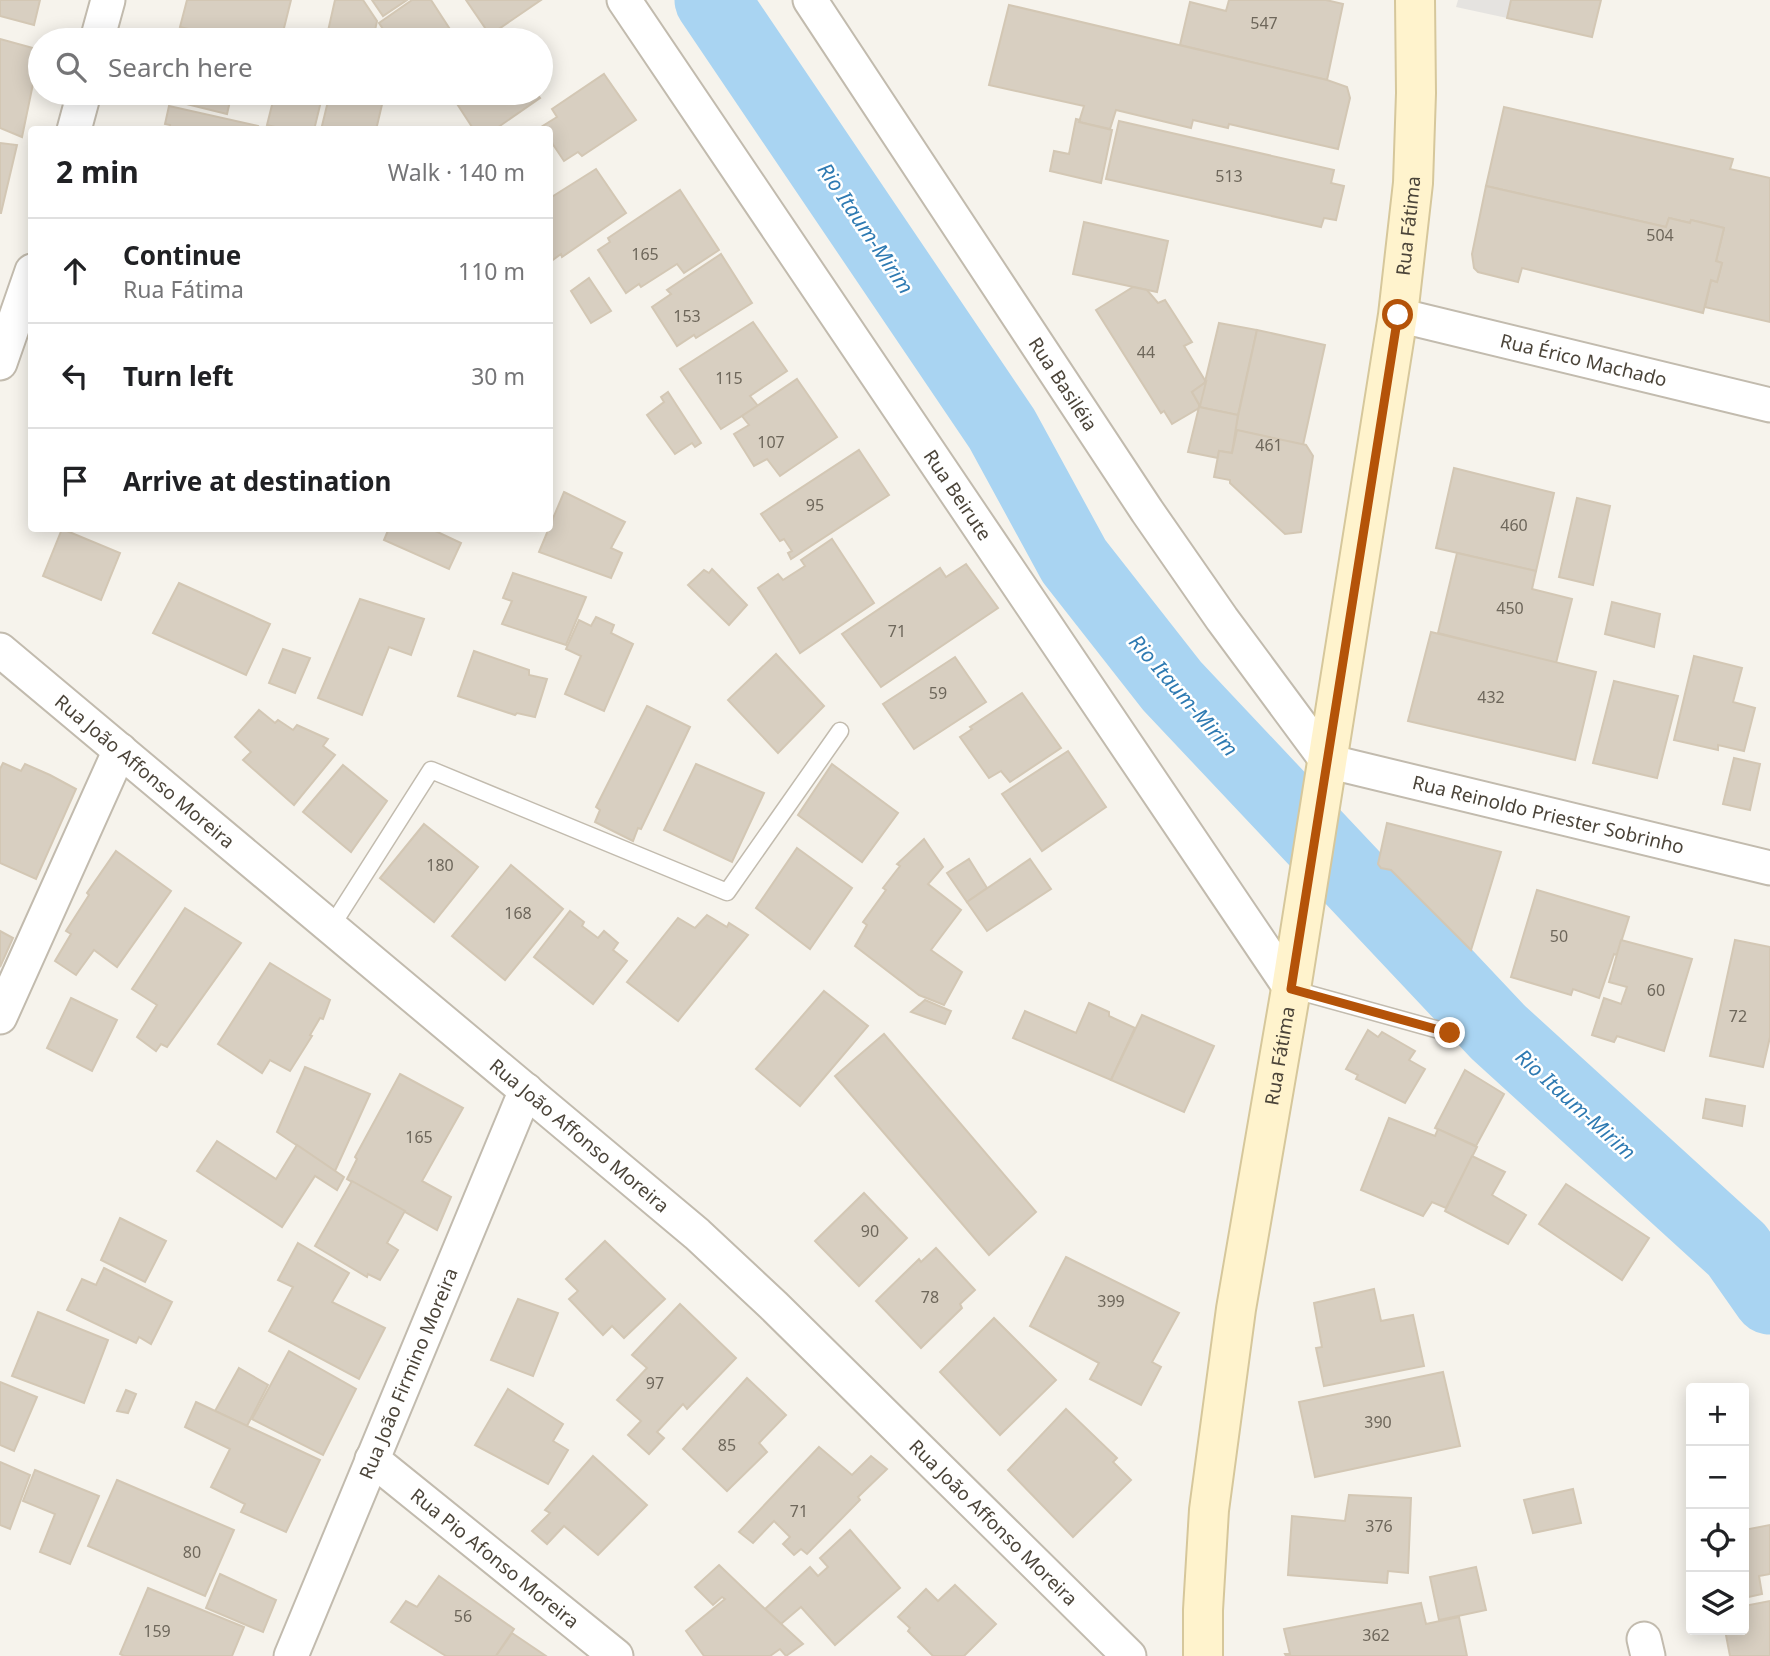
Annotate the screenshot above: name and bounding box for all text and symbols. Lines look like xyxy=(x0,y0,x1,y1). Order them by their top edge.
house number: 547 xyxy=(1250,12,1278,34)
search box xyxy=(28,28,553,105)
icon: search xyxy=(52,48,90,86)
text: Search here xyxy=(108,49,253,85)
text: 2 min xyxy=(56,151,139,192)
text: Walk · 140 m xyxy=(388,156,525,188)
water label: Rio Itaum-Mirim xyxy=(812,157,920,299)
house number: 513 xyxy=(1215,165,1243,187)
street label: Rua Fátima xyxy=(1390,176,1426,277)
house number: 504 xyxy=(1646,224,1674,246)
text: Continue xyxy=(123,237,241,273)
house number: 165 xyxy=(631,243,659,265)
icon: ahead xyxy=(56,252,94,290)
text: 110 m xyxy=(458,255,525,287)
text: Rua Fátima xyxy=(123,273,244,305)
route start xyxy=(1382,299,1413,330)
house number: 153 xyxy=(673,305,701,327)
street label: Rua Érico Machado xyxy=(1498,327,1670,393)
street label: Rua Basiléia xyxy=(1023,332,1104,436)
house number: 44 xyxy=(1137,341,1155,363)
icon: left xyxy=(56,357,94,395)
text: Turn left xyxy=(123,358,234,394)
text: 30 m xyxy=(471,360,525,392)
house number: 115 xyxy=(715,367,743,389)
house number: 107 xyxy=(757,431,785,453)
house number: 461 xyxy=(1255,434,1283,456)
street label: Rua Beirute xyxy=(918,444,998,545)
icon: arrive xyxy=(56,462,94,500)
text: Arrive at destination xyxy=(123,463,392,499)
house number: 95 xyxy=(806,494,824,516)
house number: 460 xyxy=(1500,514,1528,536)
house number: 450 xyxy=(1496,597,1524,619)
house number: 71 xyxy=(888,620,906,642)
water label: Rio Itaum-Mirim xyxy=(1123,628,1245,762)
house number: 59 xyxy=(929,682,947,704)
house number: 432 xyxy=(1477,686,1505,708)
street label: Rua João Affonso Moreira xyxy=(50,689,240,854)
street label: Rua Reinoldo Priester Sobrinho xyxy=(1410,769,1687,860)
house number: 180 xyxy=(426,854,454,876)
house number: 168 xyxy=(504,902,532,924)
house number: 50 xyxy=(1550,925,1568,947)
house number: 60 xyxy=(1647,979,1665,1001)
street label: Rua Fátima xyxy=(1258,1004,1301,1107)
house number: 72 xyxy=(1729,1005,1747,1027)
route end xyxy=(1434,1017,1465,1048)
water label: Rio Itaum-Mirim xyxy=(1510,1042,1642,1166)
street label: Rua João Affonso Moreira xyxy=(484,1053,675,1218)
house number: 165 xyxy=(405,1126,433,1148)
house number: 90 xyxy=(861,1220,879,1242)
street label: Rua João Firmino Moreira xyxy=(353,1264,464,1483)
house number: 78 xyxy=(921,1286,939,1308)
house number: 399 xyxy=(1097,1290,1125,1312)
house number: 97 xyxy=(646,1372,664,1394)
map controls xyxy=(1686,1383,1749,1635)
button: + xyxy=(1686,1383,1749,1446)
house number: 390 xyxy=(1364,1411,1392,1433)
street label: Rua João Affonso Moreira xyxy=(904,1433,1083,1611)
house number: 85 xyxy=(718,1434,736,1456)
button: − xyxy=(1686,1446,1749,1509)
street label: Rua Pio Afonso Moreira xyxy=(405,1482,585,1634)
house number: 71 xyxy=(790,1500,808,1522)
button: locate xyxy=(1686,1509,1749,1572)
house number: 376 xyxy=(1365,1515,1393,1537)
house number: 80 xyxy=(183,1541,201,1563)
button: layers xyxy=(1686,1572,1749,1635)
house number: 56 xyxy=(454,1605,472,1627)
house number: 159 xyxy=(143,1620,171,1642)
house number: 362 xyxy=(1362,1624,1390,1646)

